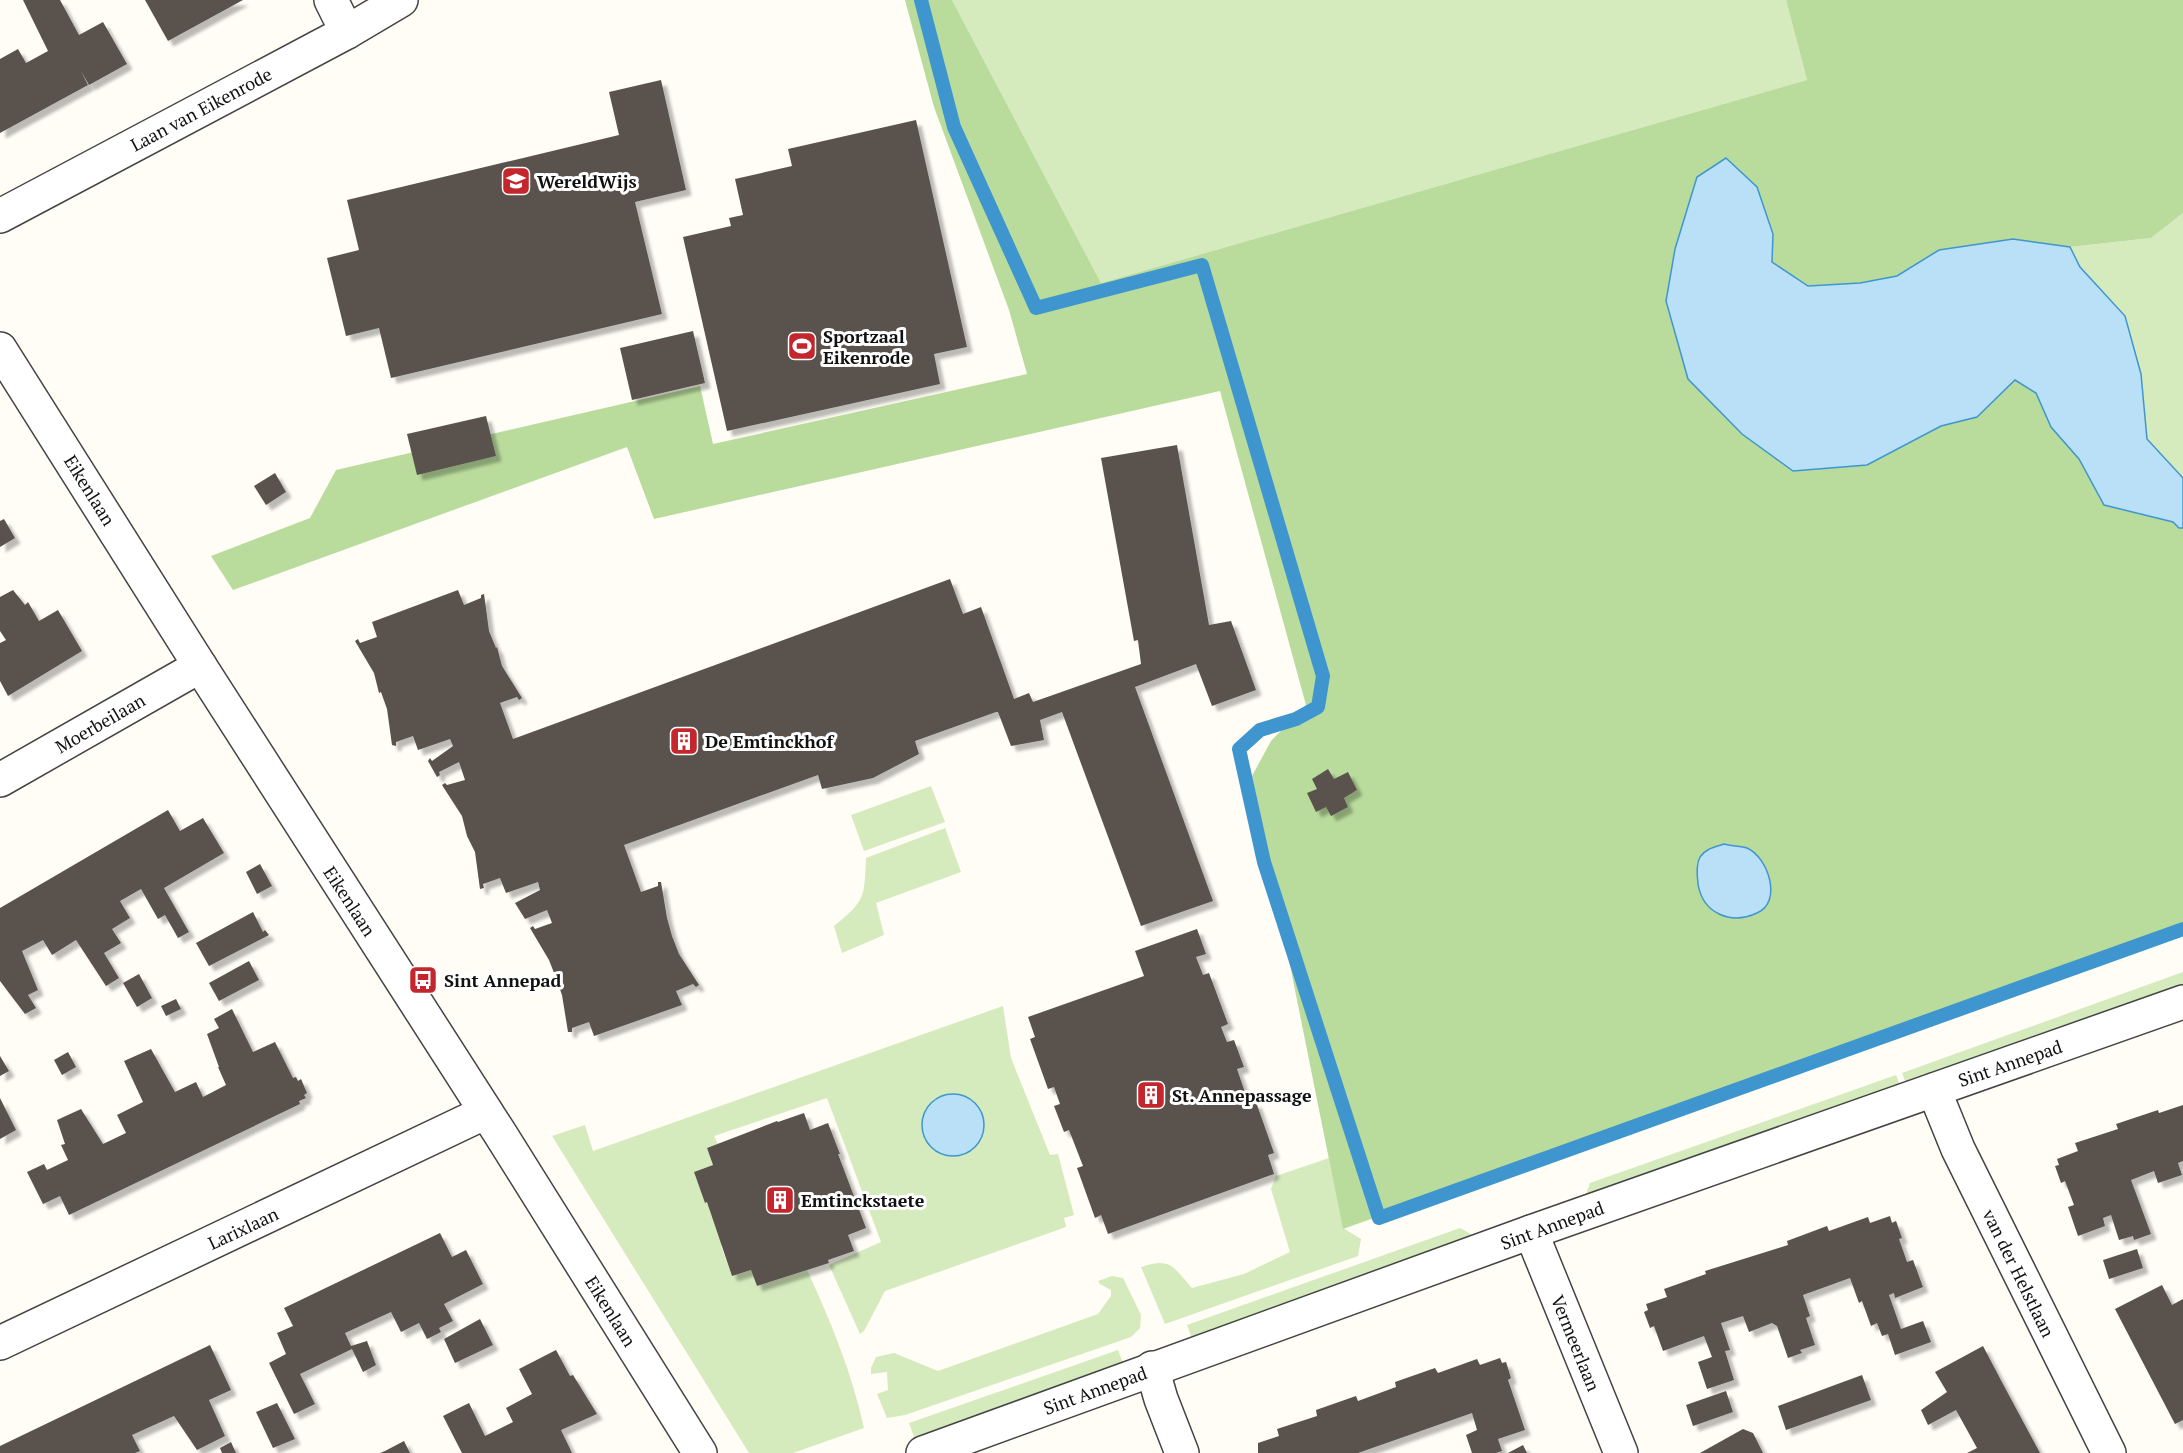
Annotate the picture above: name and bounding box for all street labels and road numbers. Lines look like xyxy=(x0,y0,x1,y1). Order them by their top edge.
street label: Laan van Eikenrode xyxy=(126,62,276,156)
street label: Eikenlaan xyxy=(59,450,121,530)
street label: Moerbeilaan xyxy=(51,687,150,758)
street label: Eikenlaan xyxy=(318,861,382,941)
street label: Sint Annepad xyxy=(1955,1034,2065,1092)
street label: Sint Annepad xyxy=(1497,1195,1607,1255)
street label: Larixlaan xyxy=(204,1201,282,1255)
street label: van der Helstlaan xyxy=(1977,1204,2061,1341)
street label: Eikenlaan xyxy=(580,1271,642,1351)
street label: Vermeerlaan xyxy=(1546,1291,1606,1395)
street label: Sint Annepad xyxy=(1040,1360,1150,1420)

